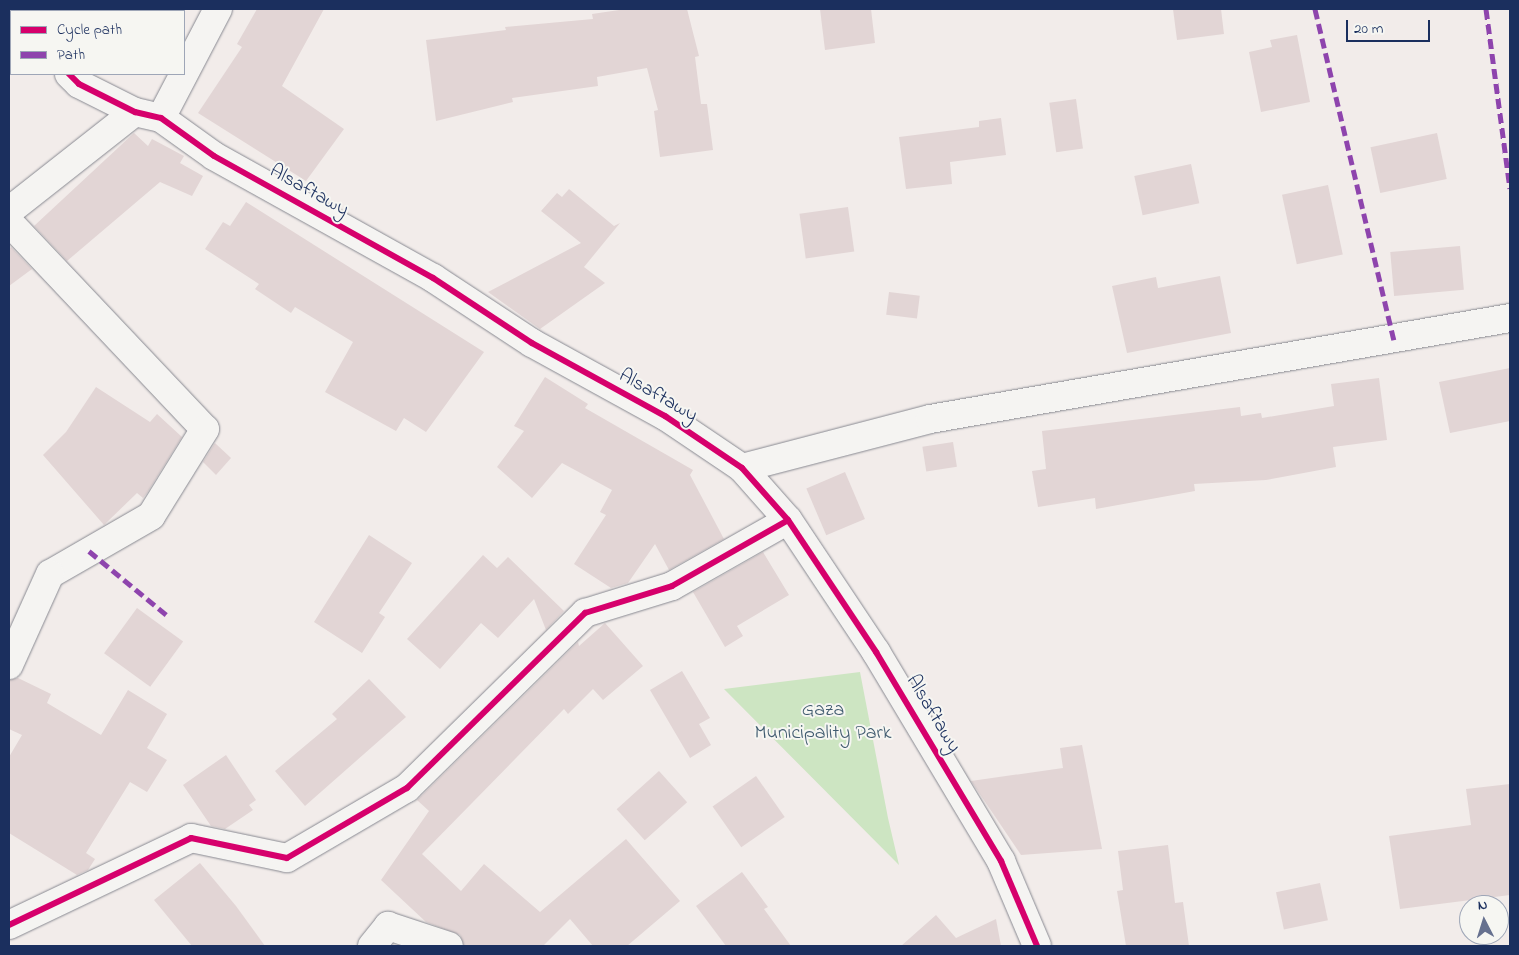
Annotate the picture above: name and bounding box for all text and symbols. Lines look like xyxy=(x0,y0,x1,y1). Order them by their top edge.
legend xyxy=(10,10,185,75)
scale bar xyxy=(1349,10,1433,42)
text: 20 m xyxy=(1354,18,1383,40)
text: Cycle path xyxy=(57,19,122,41)
text: Path xyxy=(57,44,85,66)
street label: Alsaftawy xyxy=(265,159,353,223)
street label: Alsaftawy xyxy=(614,364,702,428)
street label: Alsaftawy xyxy=(900,671,966,757)
park label: Gaza Municipality Park xyxy=(754,699,892,746)
north arrow xyxy=(1459,895,1509,945)
text: N xyxy=(1477,895,1488,916)

